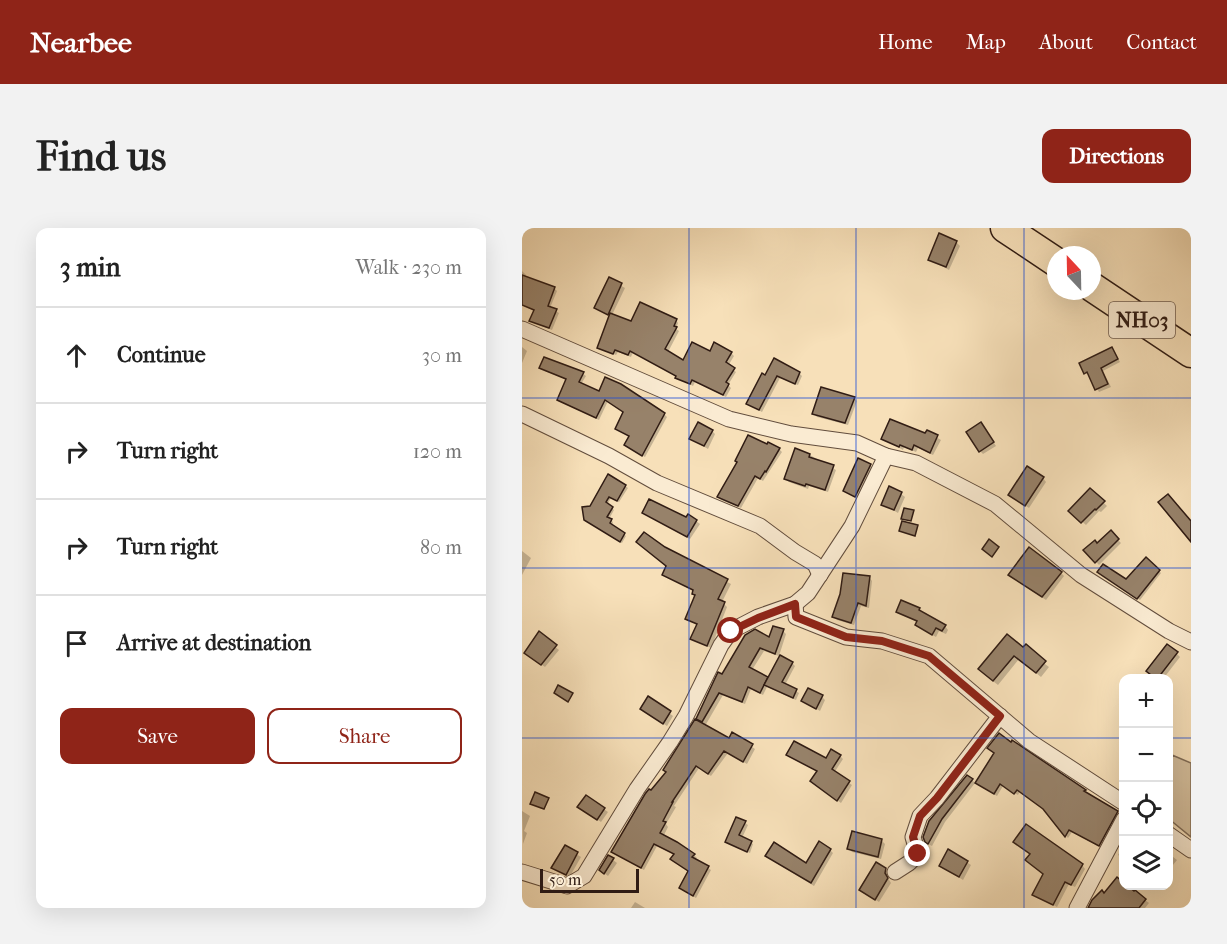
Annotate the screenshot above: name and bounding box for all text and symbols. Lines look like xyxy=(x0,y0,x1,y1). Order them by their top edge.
text: Nearbee xyxy=(30,26,132,59)
text: Home xyxy=(878,30,933,54)
text: Map xyxy=(966,30,1006,54)
text: About xyxy=(1039,30,1093,54)
text: Contact xyxy=(1126,30,1197,54)
button: Directions xyxy=(1042,129,1191,183)
text: Find us xyxy=(36,132,166,181)
north arrow xyxy=(1047,246,1101,300)
text: 3 min xyxy=(60,252,121,283)
text: Walk · 230 m xyxy=(356,256,462,279)
road number: NH03 xyxy=(1109,302,1175,338)
icon: ahead xyxy=(60,339,93,372)
text: Continue xyxy=(117,342,206,368)
text: 30 m xyxy=(422,344,462,367)
icon: right xyxy=(60,435,93,468)
text: Turn right xyxy=(117,438,218,464)
text: 120 m xyxy=(413,440,462,463)
icon: right xyxy=(60,531,93,564)
text: Turn right xyxy=(117,534,218,560)
text: 80 m xyxy=(420,536,462,559)
route start xyxy=(717,617,743,643)
icon: arrive xyxy=(60,627,93,660)
text: Arrive at destination xyxy=(117,630,311,656)
map controls xyxy=(1119,674,1173,890)
button: + xyxy=(1119,674,1173,728)
button: Save xyxy=(60,708,255,764)
button: Share xyxy=(267,708,462,764)
button: − xyxy=(1119,728,1173,782)
button: locate xyxy=(1119,782,1173,836)
button: layers xyxy=(1119,836,1173,890)
route end xyxy=(904,840,930,866)
scale bar xyxy=(540,866,639,894)
text: 50 m xyxy=(549,870,581,889)

